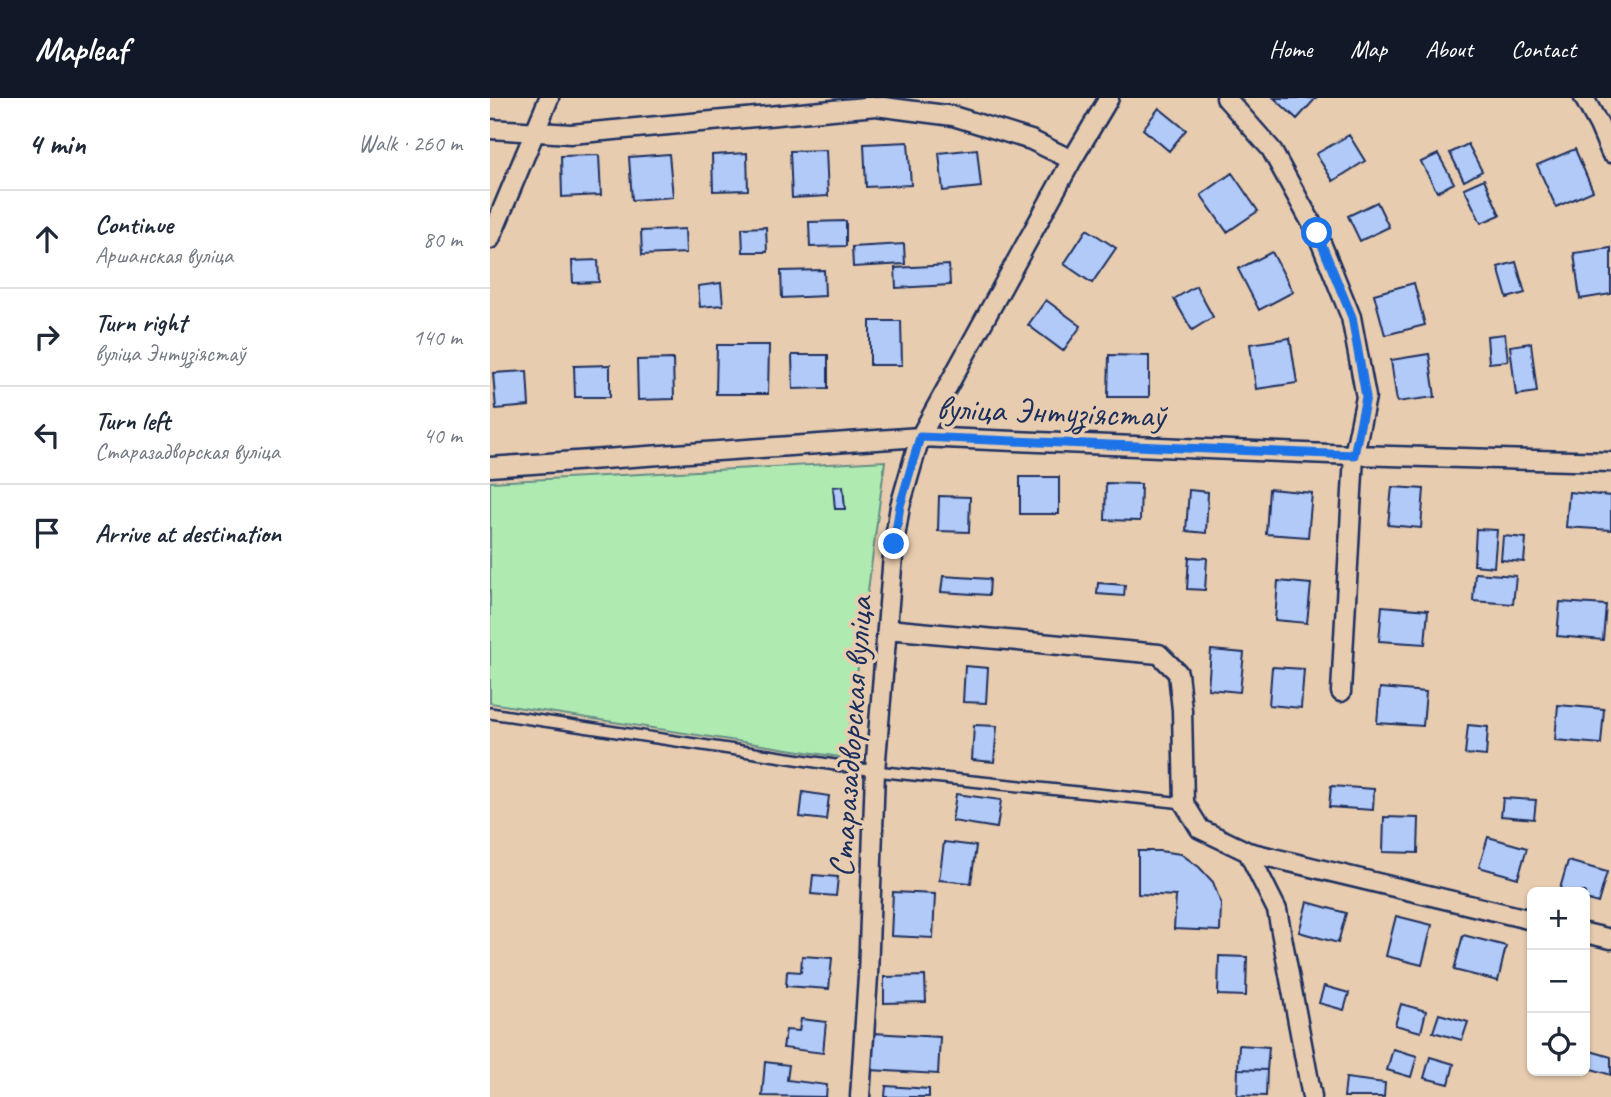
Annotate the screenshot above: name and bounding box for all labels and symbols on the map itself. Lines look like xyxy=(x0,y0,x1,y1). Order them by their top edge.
route start xyxy=(1301,217,1332,248)
street label: вуліца Энтузіястаў xyxy=(936,385,1169,438)
route end xyxy=(878,528,909,559)
street label: Старазадворская вуліца xyxy=(818,593,883,879)

